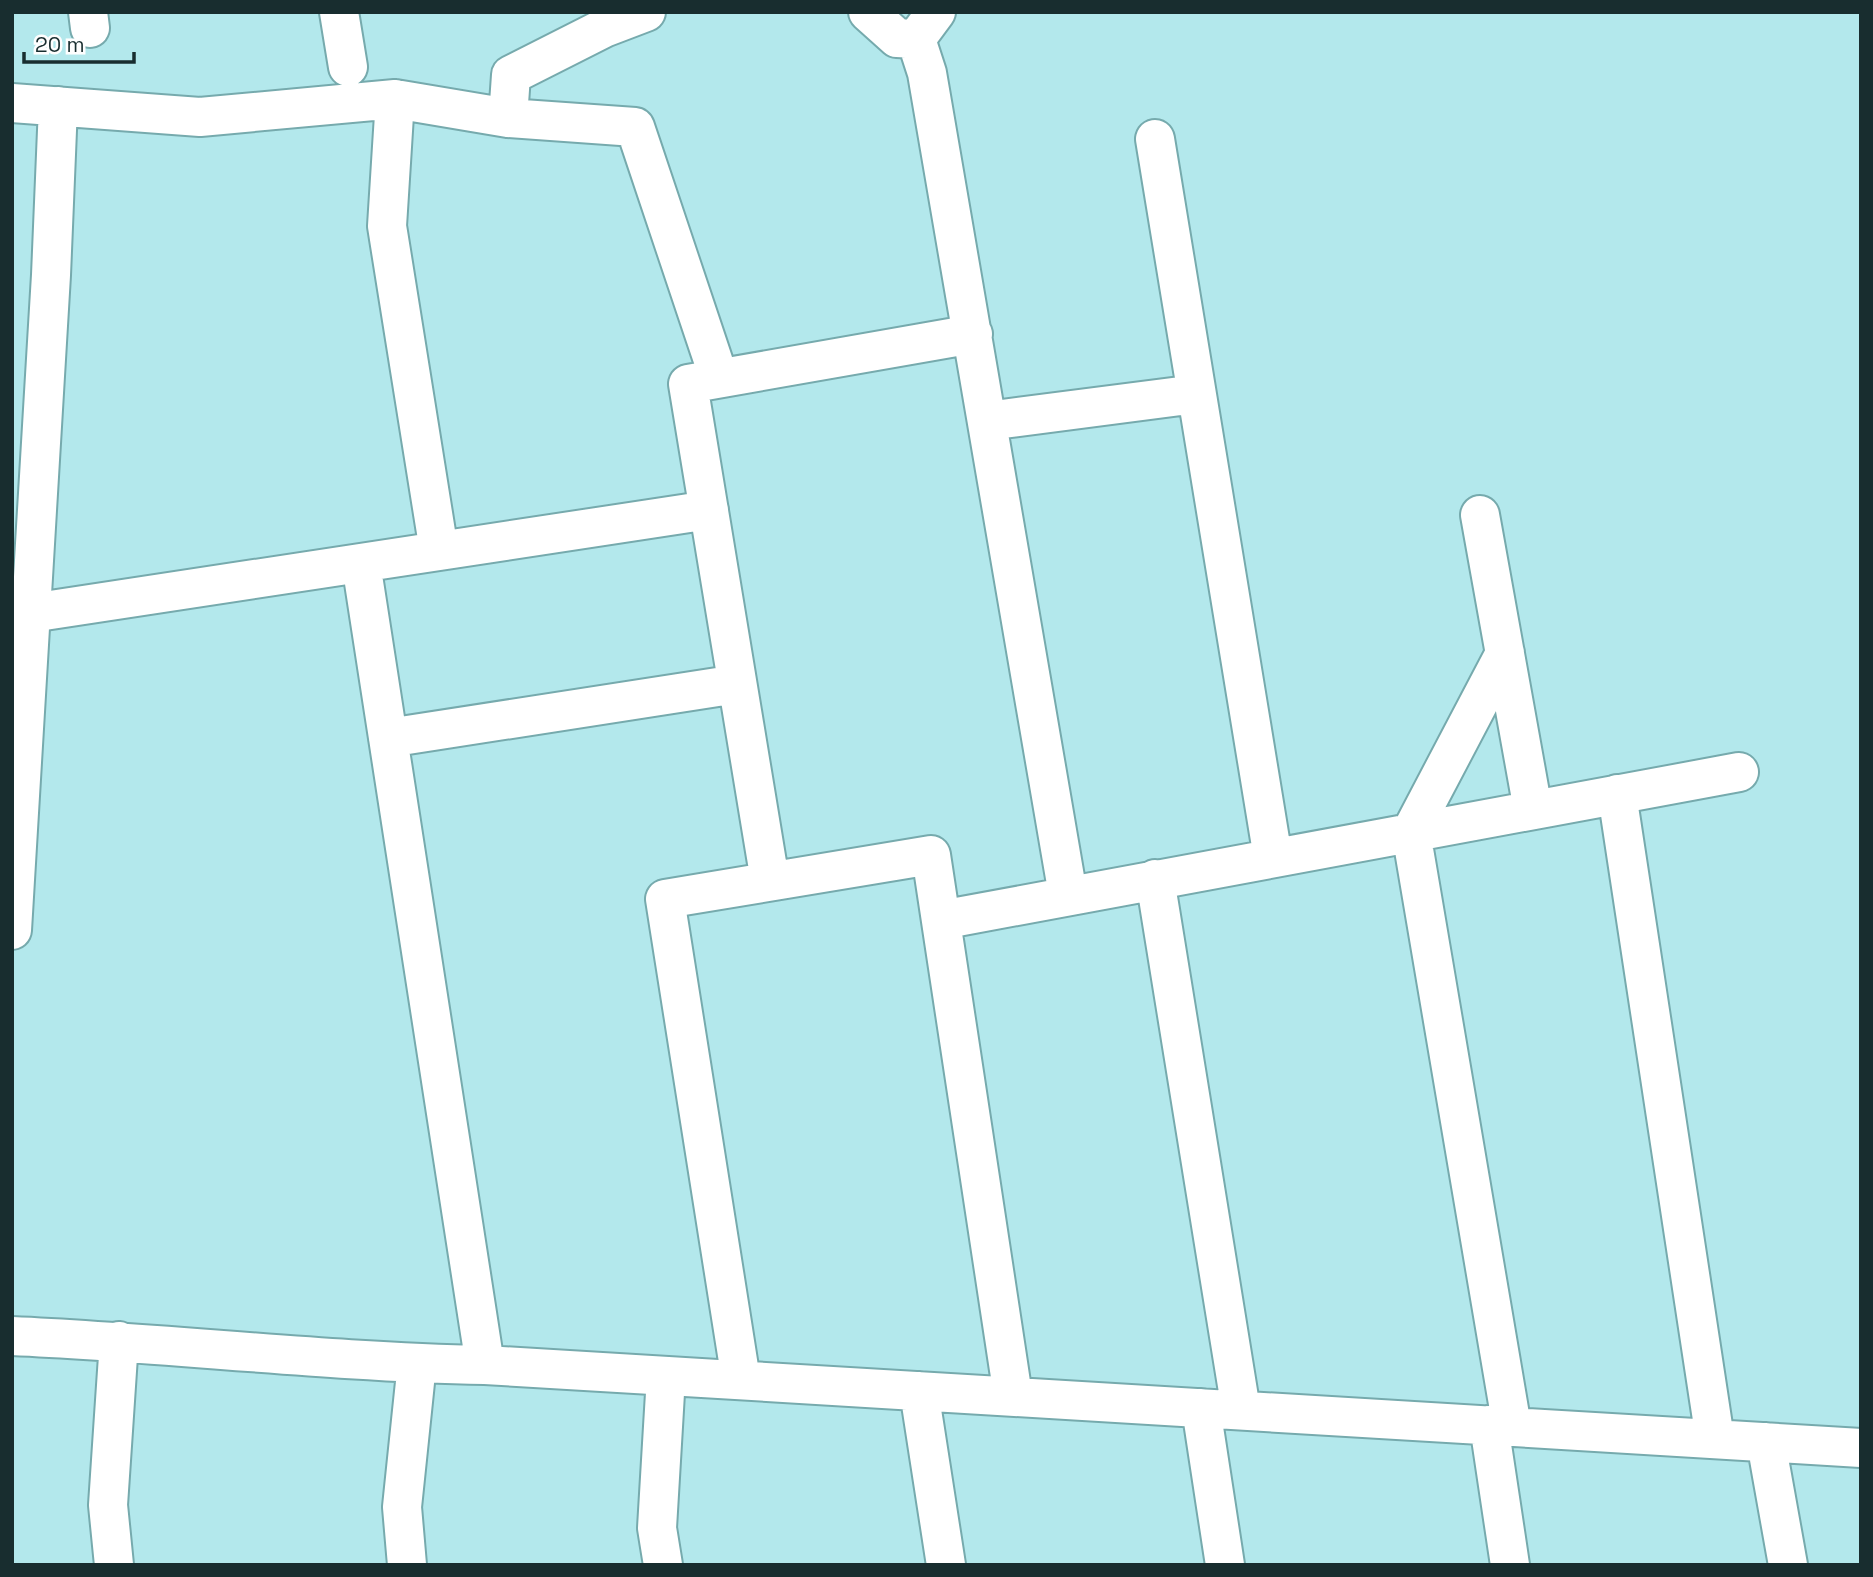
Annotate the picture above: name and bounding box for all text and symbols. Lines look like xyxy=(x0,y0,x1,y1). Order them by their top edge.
scale bar xyxy=(24,21,135,65)
text: 20 m xyxy=(35,31,85,58)

